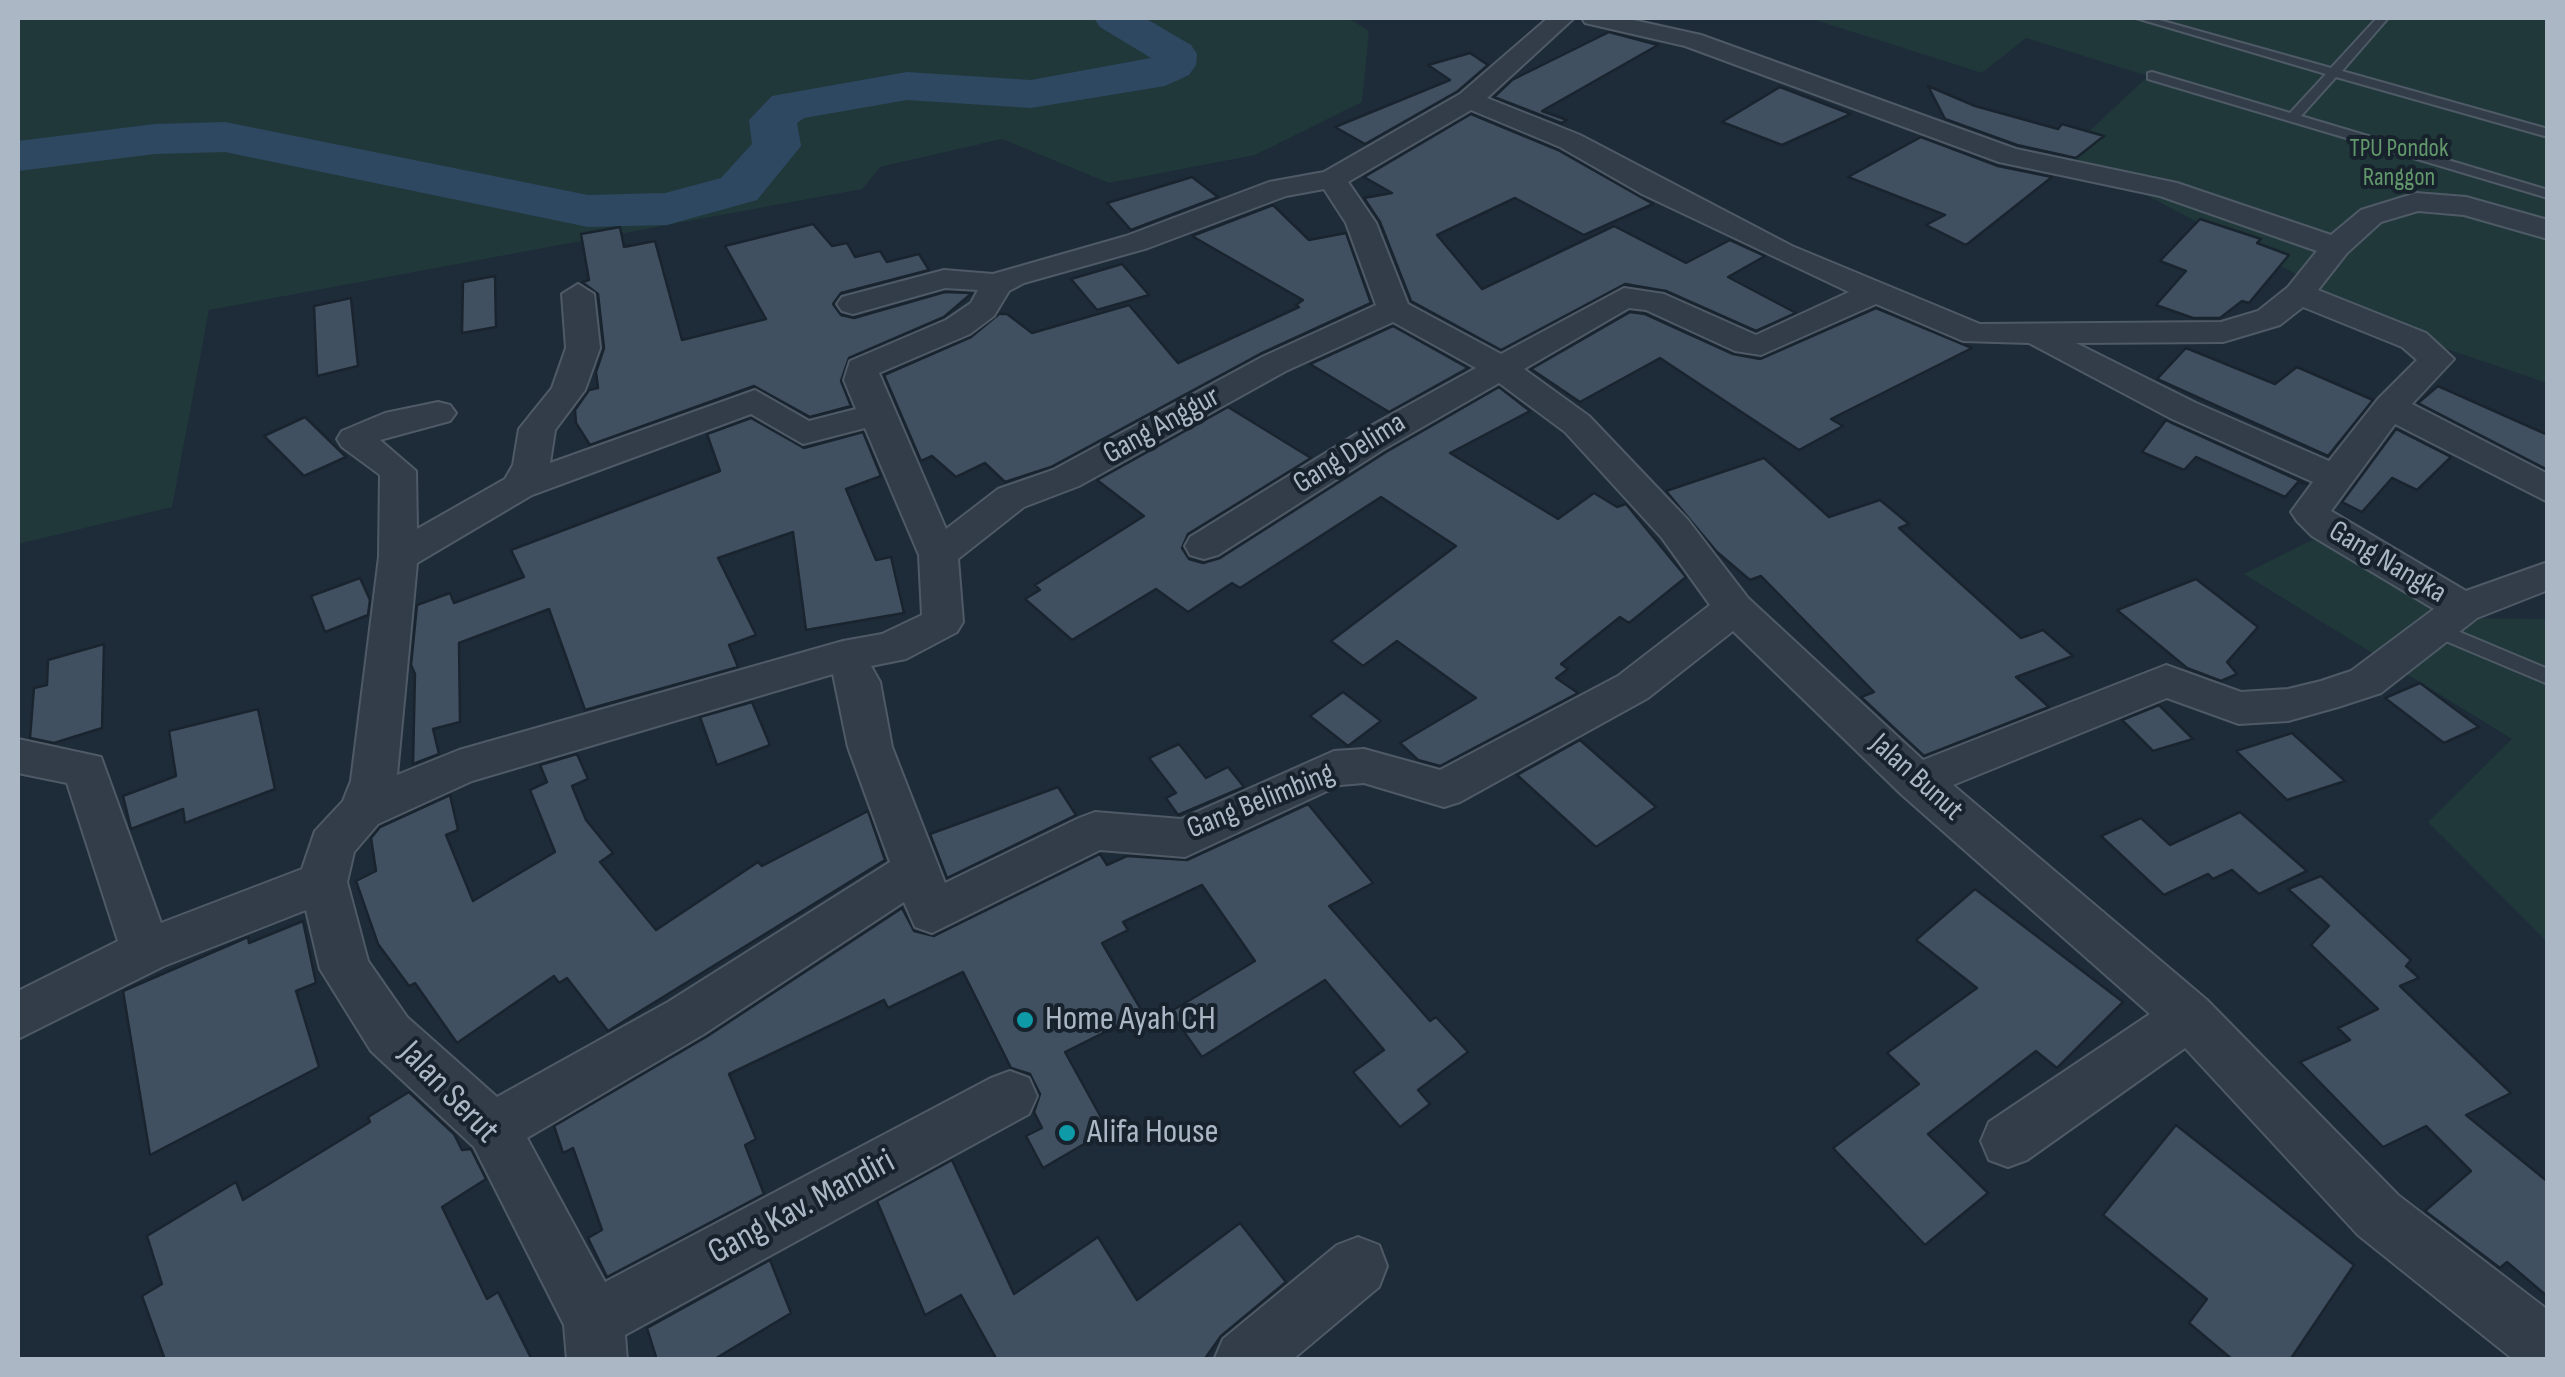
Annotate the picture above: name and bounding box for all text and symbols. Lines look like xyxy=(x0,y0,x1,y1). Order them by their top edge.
park label: TPU Pondok Ranggon xyxy=(2349,135,2449,194)
street label: Gang Anggur xyxy=(1098,379,1226,473)
street label: Gang Delima xyxy=(1287,406,1413,502)
street label: Gang Nangka xyxy=(2322,514,2452,612)
street label: Jalan Bunut xyxy=(1862,727,1970,829)
street label: Gang Belimbing xyxy=(1182,756,1340,848)
place label: Home Ayah CH xyxy=(1045,999,1216,1041)
marker: Home Ayah CH xyxy=(1014,1009,1036,1031)
street label: Jalan Serut xyxy=(389,1033,507,1153)
place label: Alifa House xyxy=(1087,1112,1219,1154)
marker: Alifa House xyxy=(1056,1122,1078,1144)
street label: Gang Kav. Mandiri xyxy=(702,1141,902,1275)

